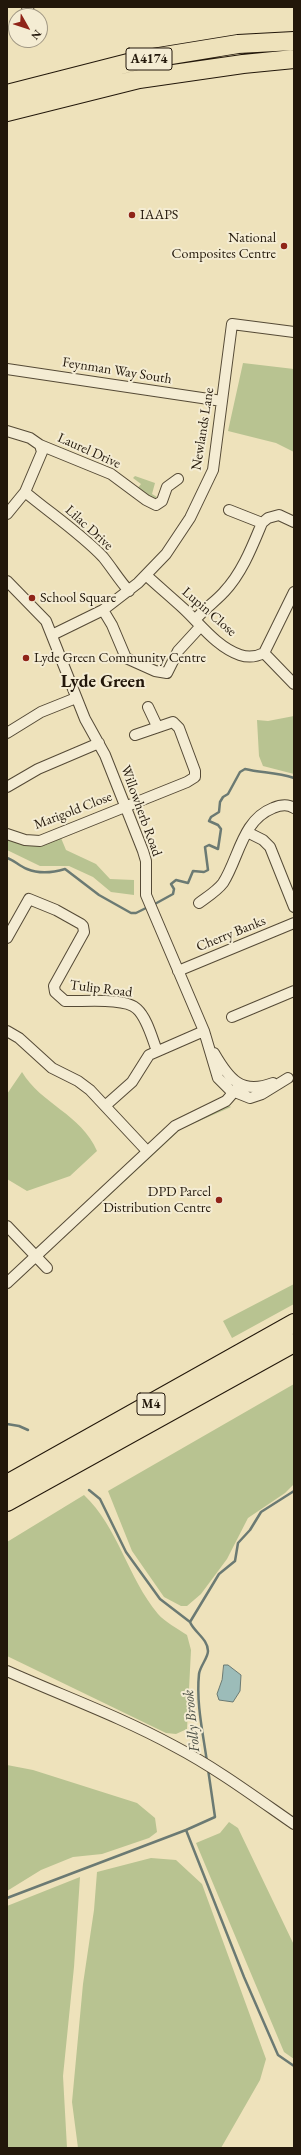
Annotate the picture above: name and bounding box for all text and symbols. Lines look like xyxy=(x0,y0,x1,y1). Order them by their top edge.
north arrow xyxy=(8,8,48,48)
text: N xyxy=(28,27,45,43)
road number: A4174 xyxy=(126,48,172,70)
place label: IAAPS xyxy=(140,207,178,223)
marker: IAAPS xyxy=(127,210,137,220)
place label: National Composites Centre xyxy=(172,230,276,262)
marker: National Composites Centre xyxy=(279,241,289,251)
street label: Feynman Way South xyxy=(61,354,173,388)
street label: Newlands Lane xyxy=(188,386,218,472)
street label: Laurel Drive xyxy=(55,430,123,472)
street label: Lilac Drive xyxy=(61,502,117,554)
street label: Lupin Close xyxy=(178,584,240,640)
place label: School Square xyxy=(40,590,116,606)
marker: School Square xyxy=(27,593,37,603)
place label: Lyde Green Community Centre xyxy=(34,650,206,666)
marker: Lyde Green Community Centre xyxy=(21,653,31,663)
district label: Lyde Green xyxy=(61,671,145,693)
street label: Willowherb Road xyxy=(117,763,165,859)
street label: Marigold Close xyxy=(32,788,114,834)
street label: Cherry Banks xyxy=(194,913,268,955)
street label: Tulip Road xyxy=(69,977,133,1001)
place label: DPD Parcel Distribution Centre xyxy=(103,1184,211,1216)
marker: DPD Parcel Distribution Centre xyxy=(214,1195,224,1205)
road number: M4 xyxy=(137,1393,165,1415)
water label: Folly Brook xyxy=(180,1689,204,1753)

